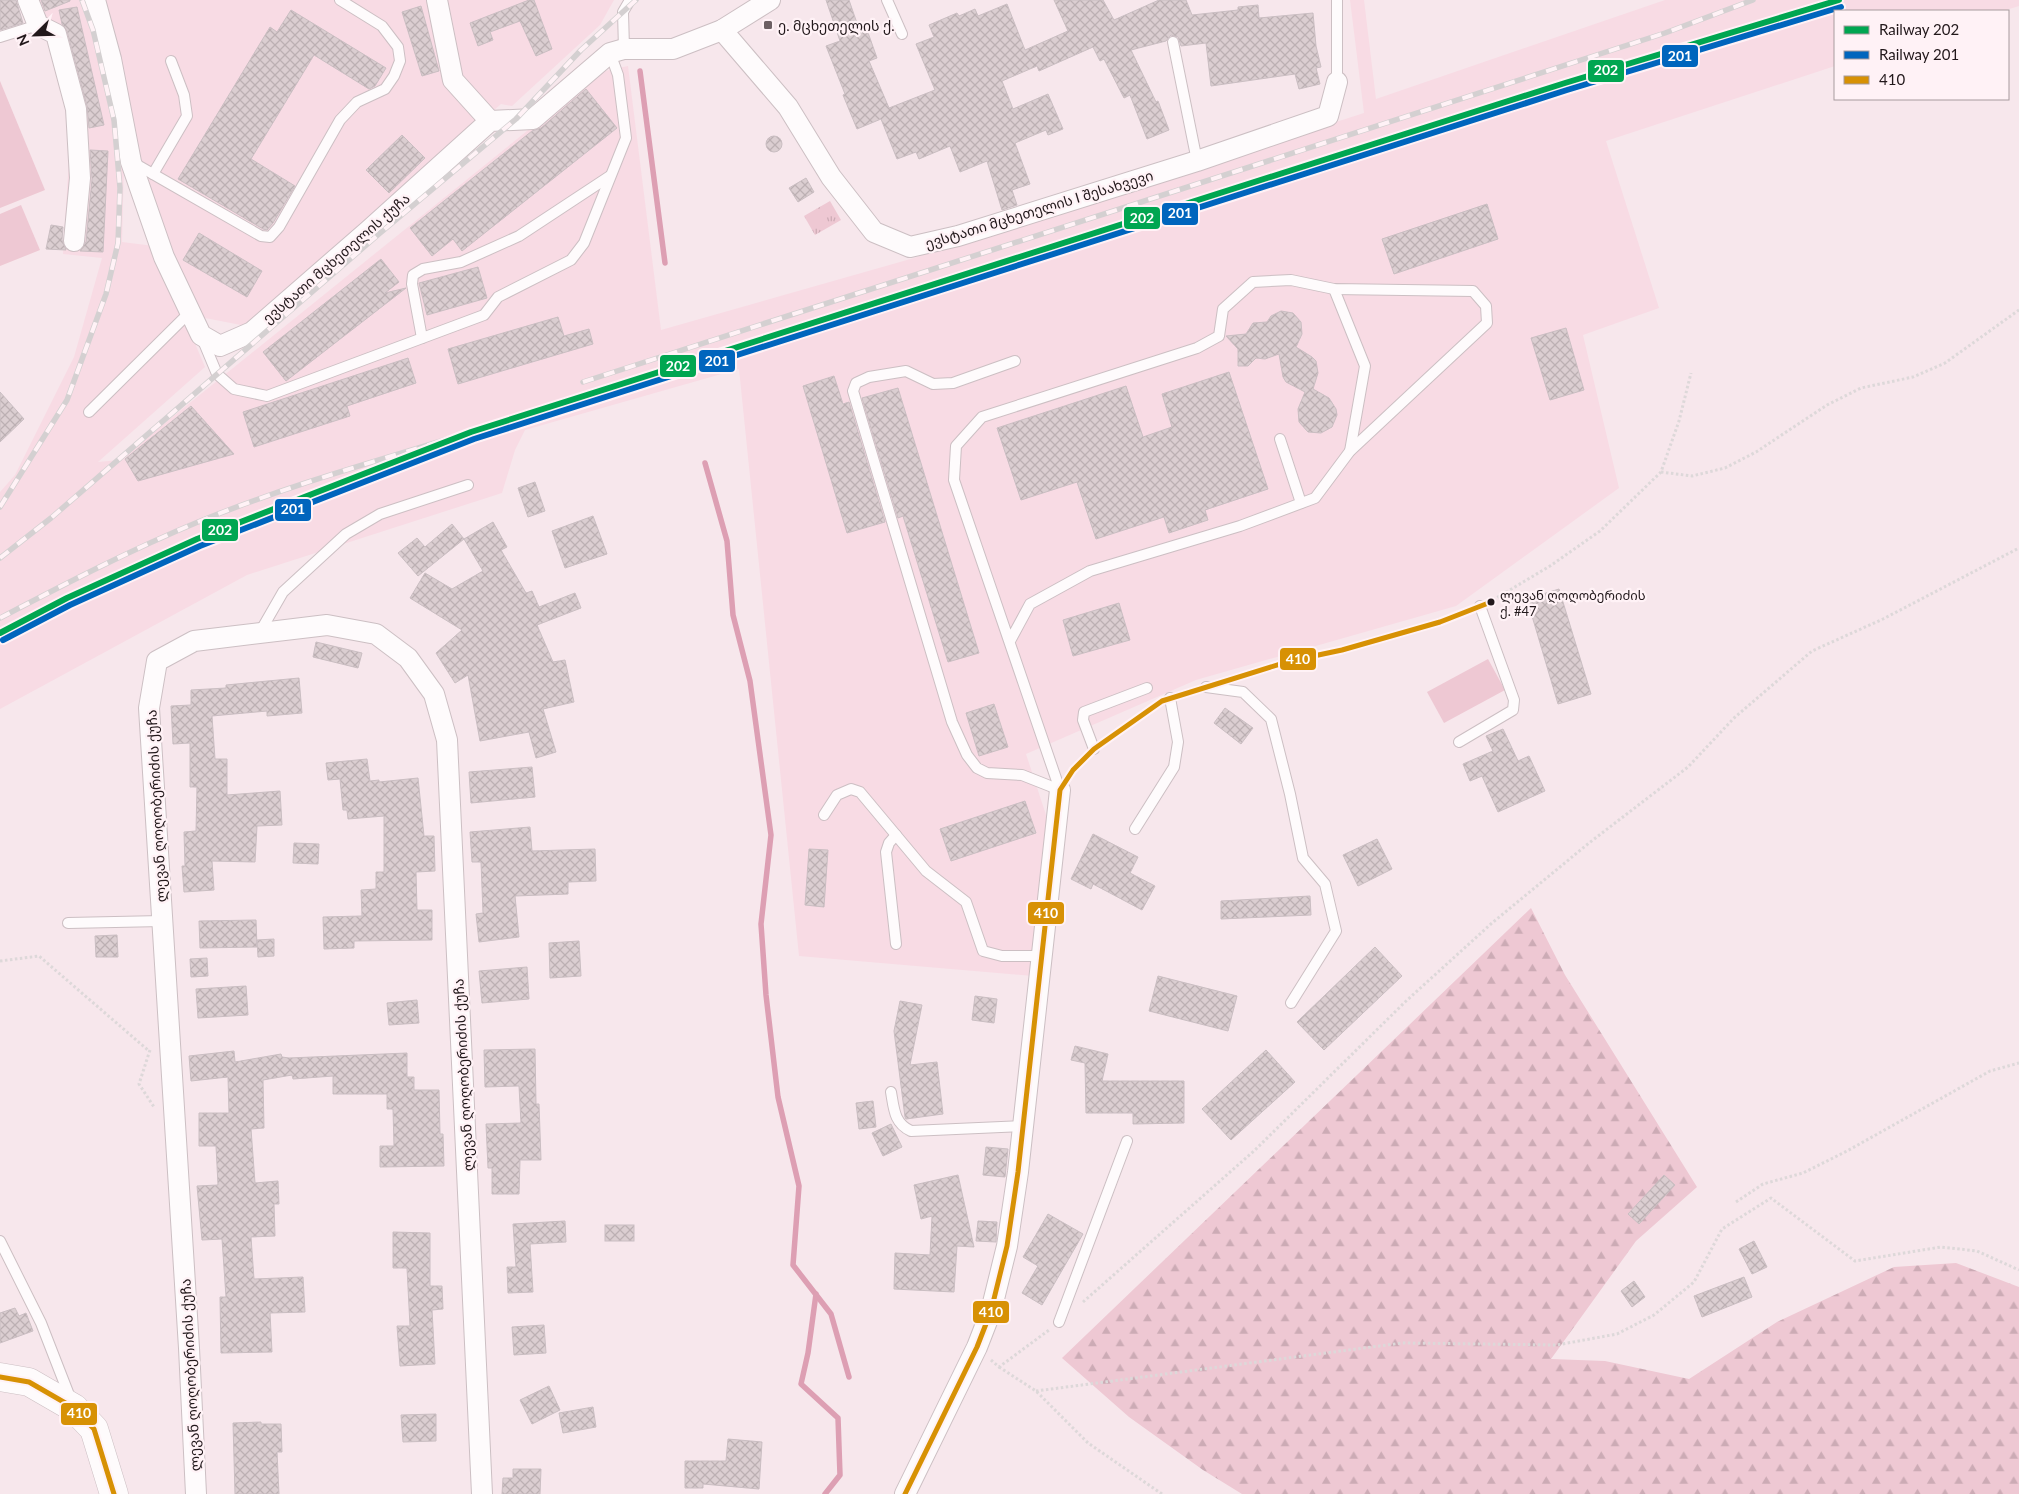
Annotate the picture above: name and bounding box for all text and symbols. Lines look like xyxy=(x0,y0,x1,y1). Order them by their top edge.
north arrow xyxy=(10,10,60,60)
legend xyxy=(1834,10,2009,100)
place label: ე. მცხეთელის ქ. xyxy=(778,17,895,35)
marker: ე. მცხეთელის ქ. xyxy=(762,19,774,31)
text: Railway 202 xyxy=(1879,20,1959,38)
text: N xyxy=(13,32,33,49)
line badge: 201 xyxy=(1661,44,1699,68)
text: Railway 201 xyxy=(1879,45,1959,63)
text: 201 xyxy=(1668,47,1692,64)
line badge: 202 xyxy=(1587,59,1625,83)
text: 202 xyxy=(1594,61,1618,78)
text: 410 xyxy=(1879,70,1905,88)
street label: ევსტათი მცხეთელის I შესახვევი xyxy=(923,166,1155,253)
street label: ევსტათი მცხეთელის ქუჩა xyxy=(259,189,414,327)
line badge: 201 xyxy=(1161,202,1199,226)
text: 201 xyxy=(1168,204,1192,221)
line badge: 202 xyxy=(1123,206,1161,230)
text: 202 xyxy=(1130,209,1154,226)
line badge: 201 xyxy=(698,349,736,373)
text: 201 xyxy=(705,352,729,369)
line badge: 202 xyxy=(659,354,697,378)
text: 202 xyxy=(666,357,690,374)
line badge: 201 xyxy=(274,498,312,522)
text: 201 xyxy=(281,500,305,517)
line badge: 202 xyxy=(201,518,239,542)
text: 202 xyxy=(208,521,232,538)
place label: ლევან ღოღობერიძის ქ. #47 xyxy=(1500,587,1646,619)
marker: ლევან ღოღობერიძის ქ. #47 xyxy=(1486,597,1496,607)
line badge: 410 xyxy=(1279,647,1317,671)
text: 410 xyxy=(1286,650,1310,667)
street label: ლევან ღოღობერიძის ქუჩა xyxy=(142,709,171,903)
line badge: 410 xyxy=(1027,901,1065,925)
text: 410 xyxy=(1034,904,1058,921)
street label: ლევან ღოღობერიძის ქუჩა xyxy=(449,978,478,1172)
street label: ლევან ღოღობერიძის ქუჩა xyxy=(176,1278,205,1472)
line badge: 410 xyxy=(972,1300,1010,1324)
text: 410 xyxy=(979,1303,1003,1320)
line badge: 410 xyxy=(60,1402,98,1426)
text: 410 xyxy=(67,1404,91,1421)

